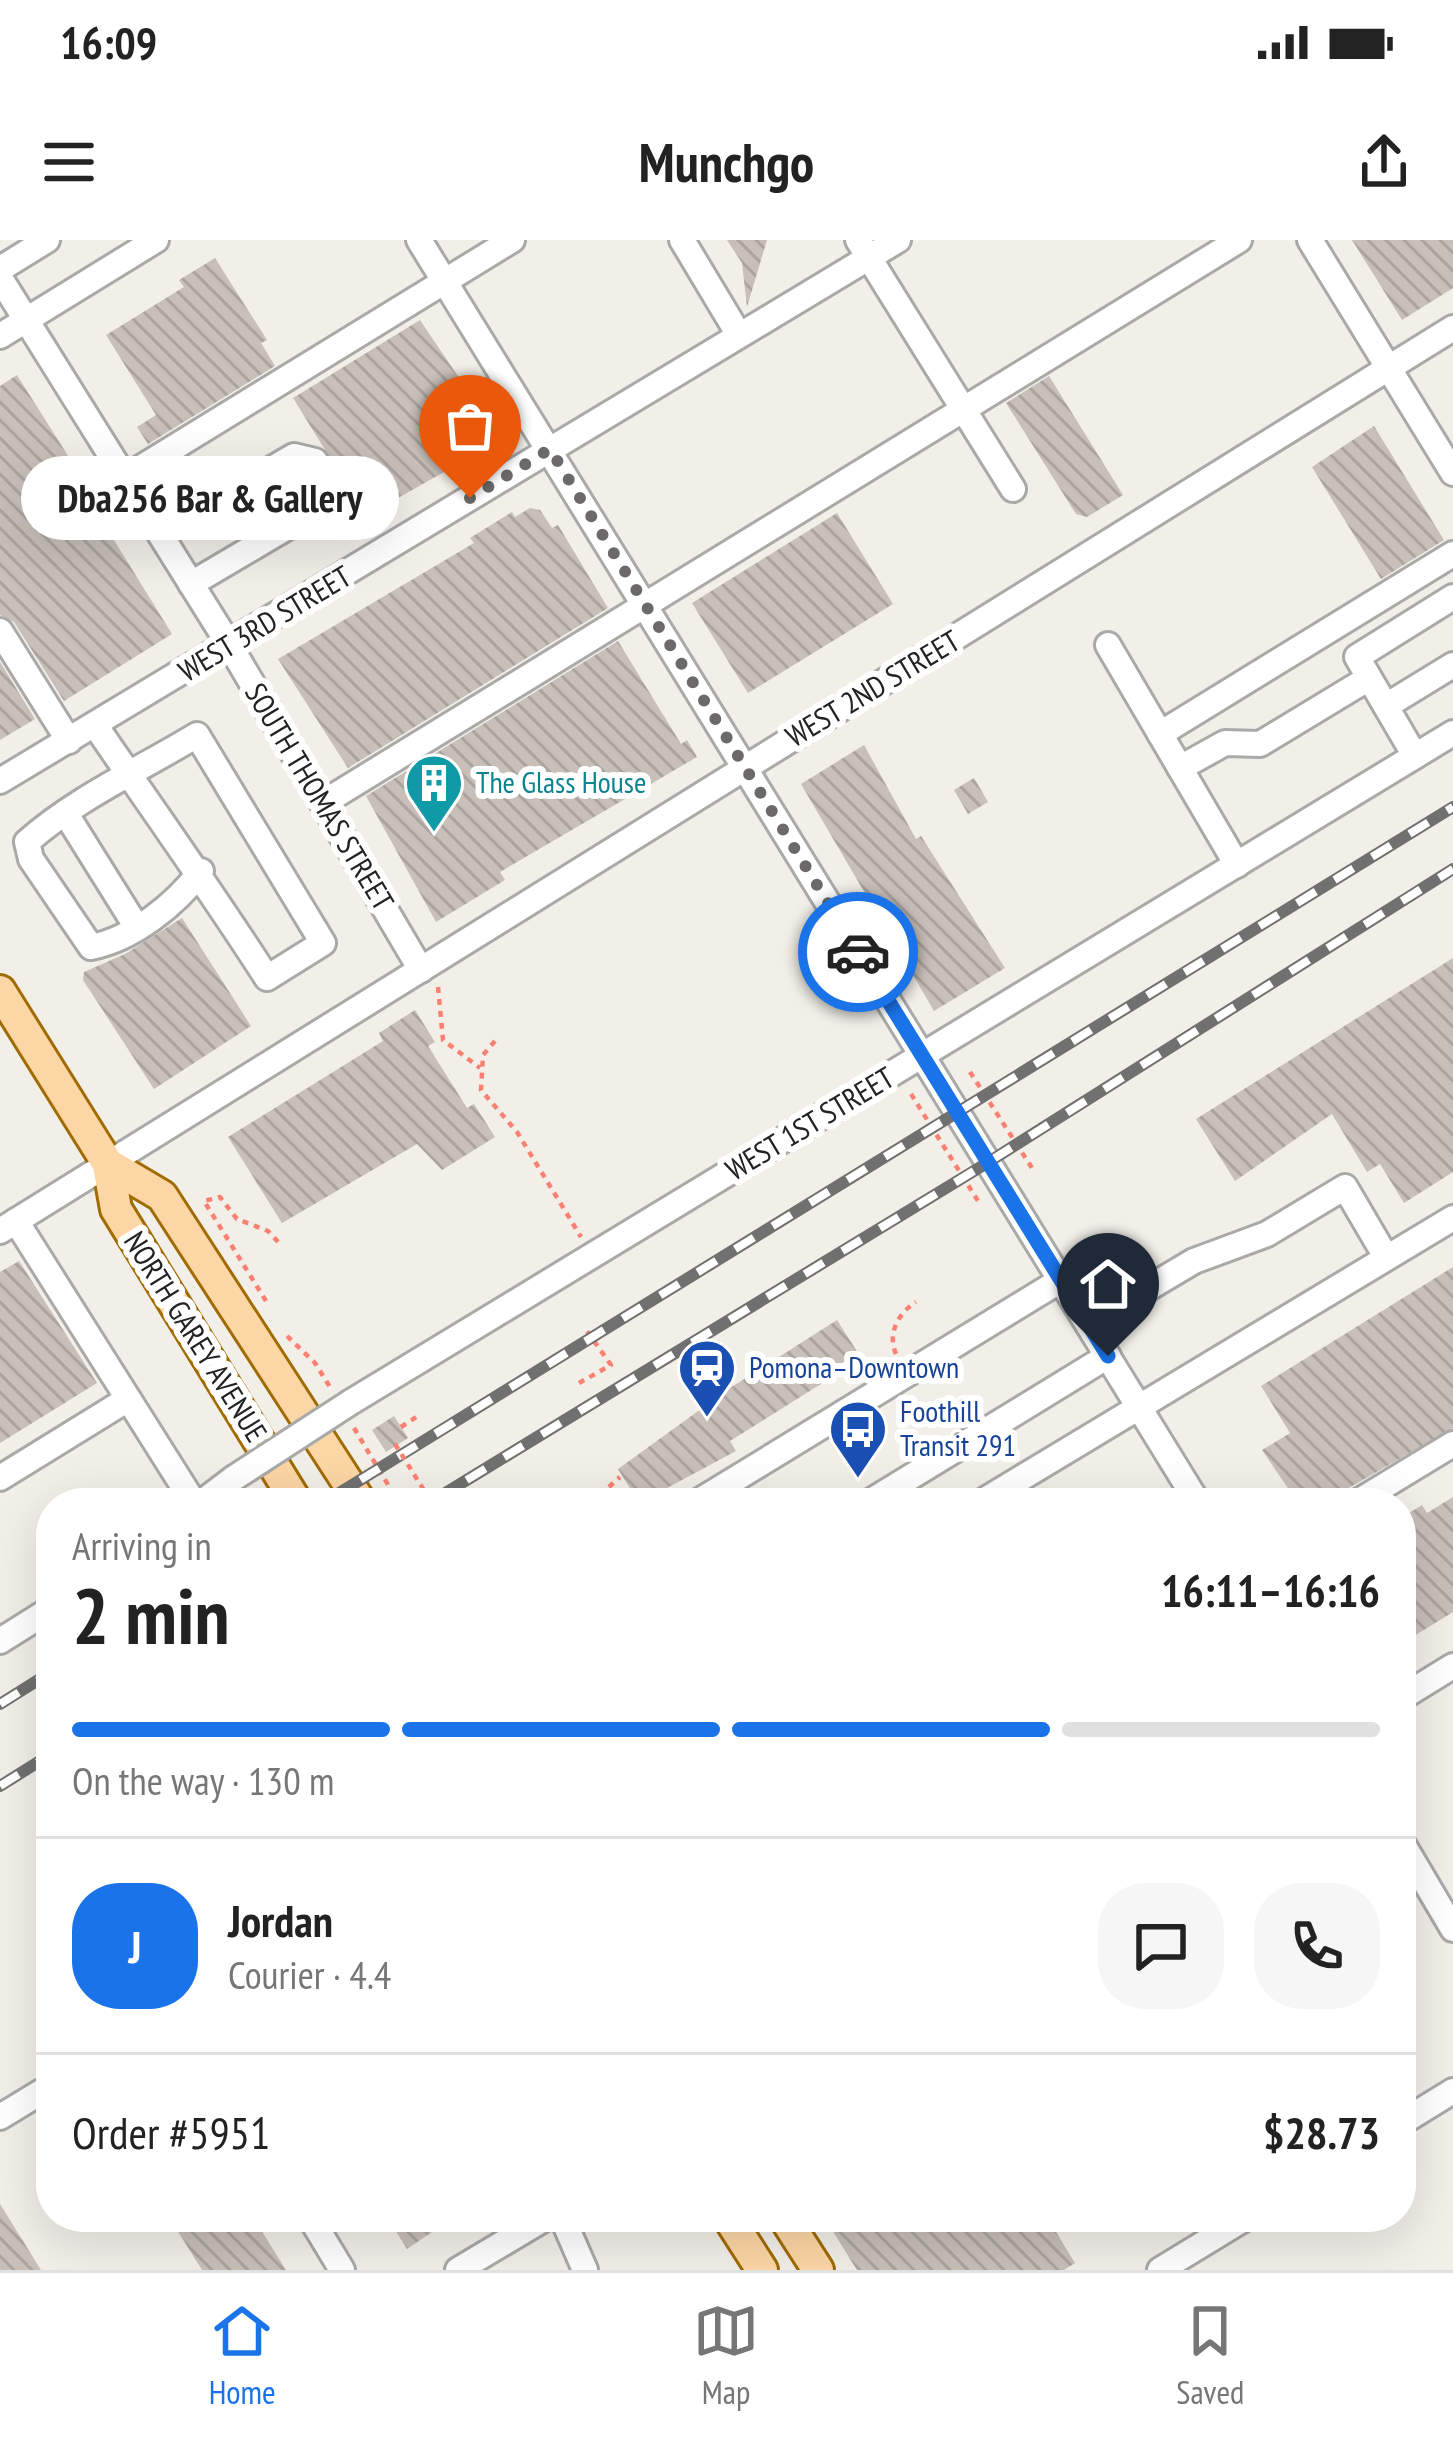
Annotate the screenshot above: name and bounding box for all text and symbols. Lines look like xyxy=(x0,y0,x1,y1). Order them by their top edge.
text: 16:09 xyxy=(60,13,157,71)
text: Munchgo xyxy=(639,127,814,197)
icon: menu xyxy=(36,129,102,195)
icon: share xyxy=(1351,129,1417,195)
pin xyxy=(419,375,521,498)
icon: bag xyxy=(437,393,503,459)
callout: Dba256 Bar & Gallery xyxy=(20,456,398,540)
text: Dba256 Bar & Gallery xyxy=(58,472,362,523)
street label: WEST 3RD STREET xyxy=(171,556,358,690)
street label: WEST 2ND STREET xyxy=(778,620,966,755)
street label: SOUTH THOMAS STREET xyxy=(237,675,404,917)
building icon: The Glass House xyxy=(403,752,465,834)
place label: The Glass House xyxy=(476,762,646,801)
courier xyxy=(798,892,918,1012)
icon: car xyxy=(825,919,891,985)
street label: WEST 1ST STREET xyxy=(718,1057,901,1188)
street label: NORTH GAREY AVENUE xyxy=(116,1224,277,1449)
pin xyxy=(1057,1233,1159,1356)
icon: home xyxy=(1075,1251,1141,1317)
station icon: Pomona–Downtown xyxy=(676,1337,738,1419)
place label: Pomona–Downtown xyxy=(749,1347,959,1386)
place label: Foothill Transit 291 xyxy=(900,1391,1016,1464)
bus stop icon: Foothill Transit 291 xyxy=(827,1398,889,1480)
text: Arriving in xyxy=(72,1520,212,1571)
text: 16:11–16:16 xyxy=(1161,1561,1380,1619)
text: 2 min xyxy=(72,1565,230,1666)
text: On the way · 130 m xyxy=(72,1755,334,1806)
button: chat xyxy=(1098,1883,1224,2009)
button: phone xyxy=(1254,1883,1380,2009)
text: Jordan xyxy=(228,1891,333,1949)
text: J xyxy=(128,1917,142,1975)
text: Courier · 4.4 xyxy=(228,1949,391,2000)
text: Order #5951 xyxy=(72,2103,270,2161)
text: $28.73 xyxy=(1263,2103,1380,2161)
tab: Home xyxy=(209,2298,276,2413)
tab: Map xyxy=(693,2298,759,2413)
tab: Saved xyxy=(1176,2298,1244,2413)

